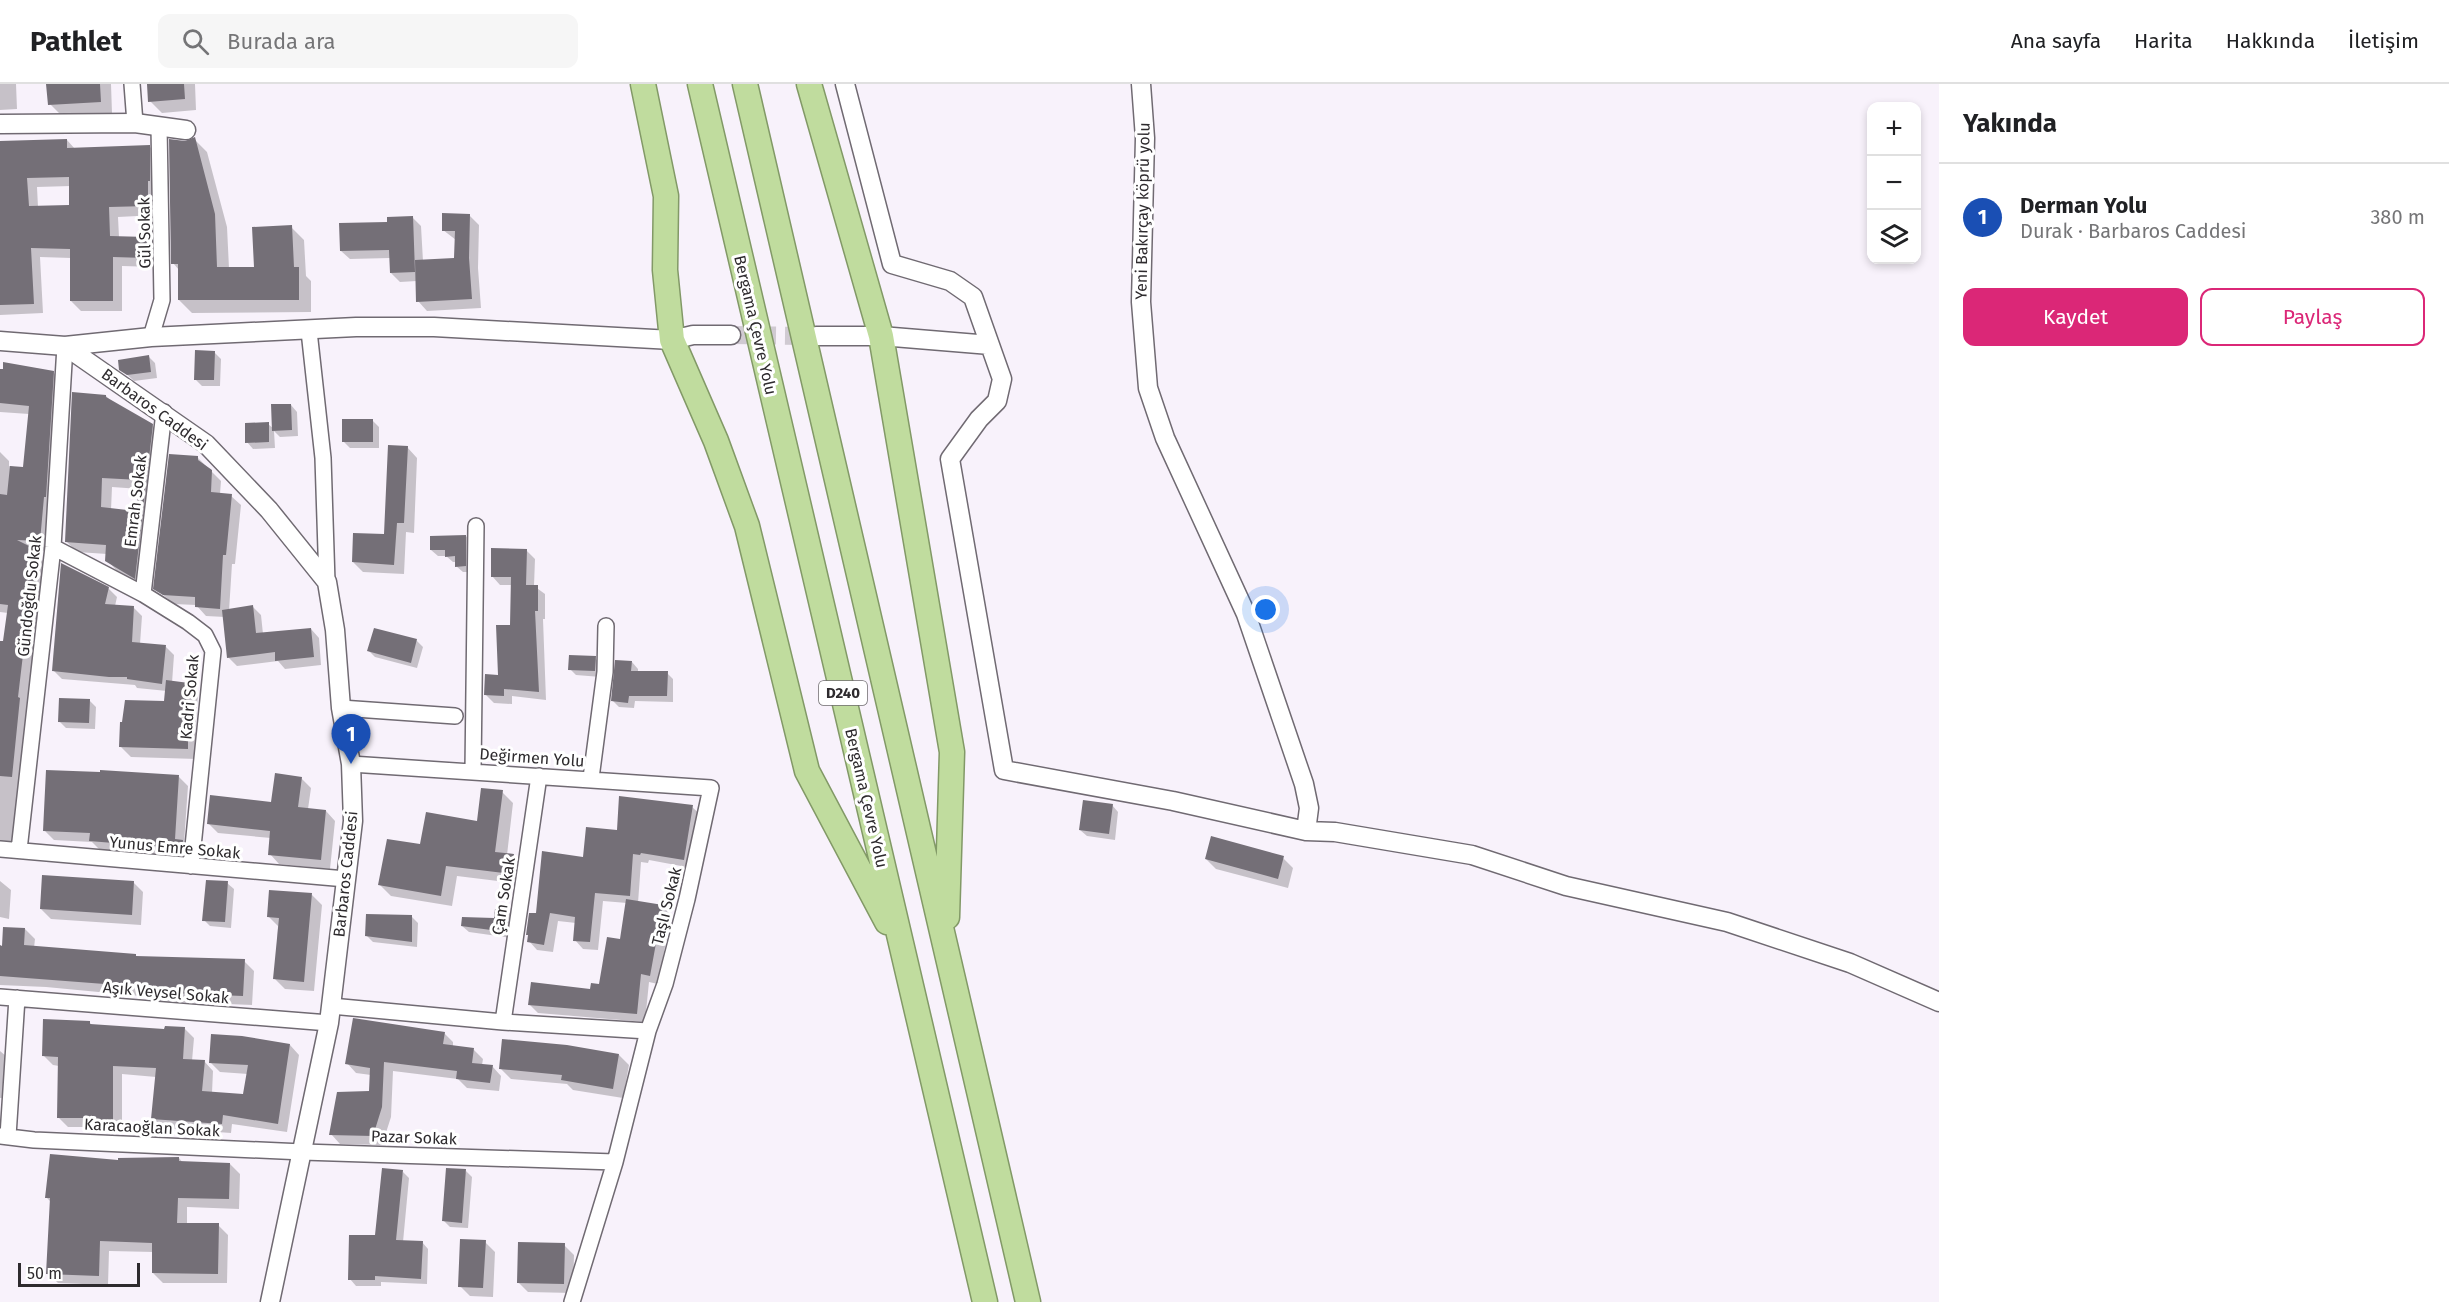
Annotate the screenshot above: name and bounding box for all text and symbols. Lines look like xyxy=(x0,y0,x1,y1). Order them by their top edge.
search box xyxy=(158,14,578,68)
text: Pathlet xyxy=(30,25,122,58)
icon: search xyxy=(179,25,212,58)
text: Burada ara xyxy=(227,28,336,55)
text: Ana sayfa xyxy=(2011,28,2101,54)
text: Harita xyxy=(2134,28,2193,54)
text: Hakkında xyxy=(2226,28,2315,54)
text: İletişim xyxy=(2348,28,2419,54)
map controls xyxy=(1867,102,1921,264)
button: + xyxy=(1867,102,1921,156)
text: Yakında xyxy=(1963,108,2057,139)
street label: Yeni Bakırçay köprü yolu xyxy=(1131,122,1155,300)
button: − xyxy=(1867,156,1921,210)
text: Derman Yolu xyxy=(2020,192,2147,219)
street label: Gül Sokak xyxy=(134,196,155,269)
text: 1 xyxy=(1978,205,1987,229)
text: 380 m xyxy=(2370,205,2425,229)
button: layers xyxy=(1867,210,1921,264)
text: Durak · Barbaros Caddesi xyxy=(2020,219,2247,243)
street label: Bergama Çevre Yolu xyxy=(729,253,781,397)
button: Kaydet xyxy=(1963,288,2188,346)
button: Paylaş xyxy=(2200,288,2425,346)
street label: Barbaros Caddesi xyxy=(98,364,212,454)
street label: Emrah Sokak xyxy=(120,453,151,548)
street label: Gündoğdu Sokak xyxy=(14,534,45,658)
your location xyxy=(1251,595,1280,624)
street label: Kadri Sokak xyxy=(176,653,203,740)
road number: D240 xyxy=(819,681,867,705)
pin: 1 xyxy=(332,714,370,764)
street label: Bergama Çevre Yolu xyxy=(840,726,892,870)
street label: Değirmen Yolu xyxy=(479,744,585,771)
street label: Barbaros Caddesi xyxy=(329,810,362,938)
street label: Yunus Emre Sokak xyxy=(109,832,242,863)
street label: Çam Sokak xyxy=(488,855,520,936)
street label: Taşlı Sokak xyxy=(648,864,687,947)
street label: Aşık Veysel Sokak xyxy=(102,978,231,1009)
street label: Karacaoğlan Sokak xyxy=(84,1114,221,1141)
street label: Pazar Sokak xyxy=(371,1127,458,1149)
scale bar xyxy=(18,1260,140,1288)
text: 50 m xyxy=(27,1264,62,1283)

